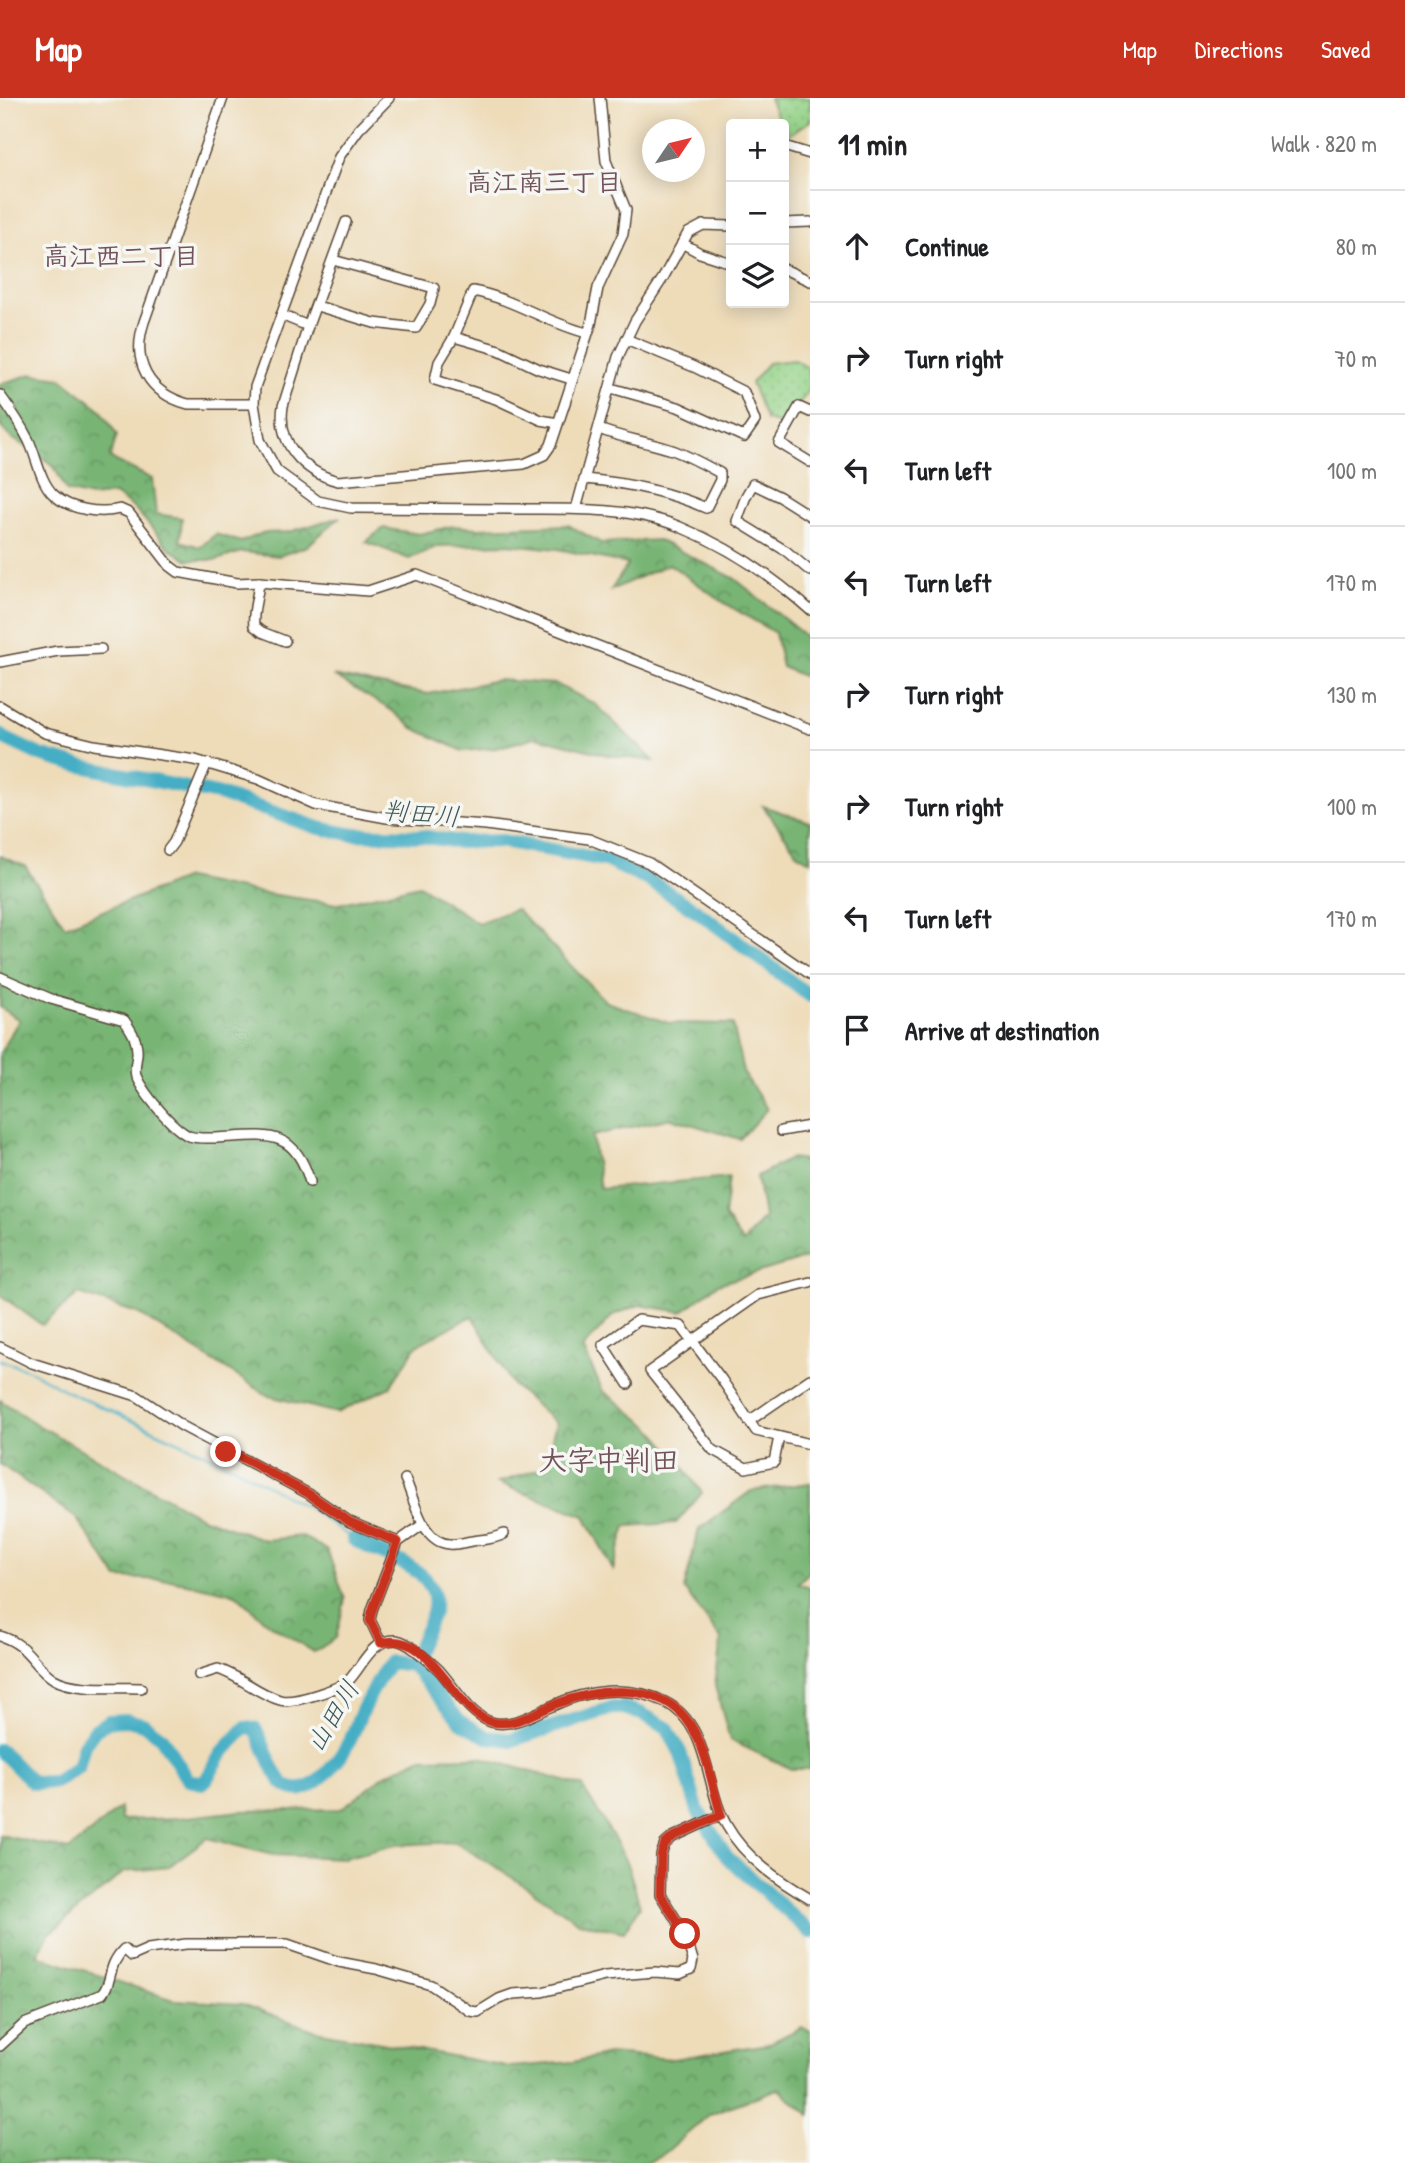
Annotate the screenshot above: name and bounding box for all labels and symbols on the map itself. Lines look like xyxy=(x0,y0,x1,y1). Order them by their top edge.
north arrow xyxy=(642,119,705,182)
district label: 高江南三丁目 xyxy=(466,164,622,199)
district label: 高江西二丁目 xyxy=(43,238,199,273)
water label: 判田川 xyxy=(381,792,461,834)
route end xyxy=(210,1436,241,1467)
district label: 大字中判田 xyxy=(539,1441,679,1479)
water label: 山田川 xyxy=(297,1674,367,1758)
route start xyxy=(669,1918,700,1949)

